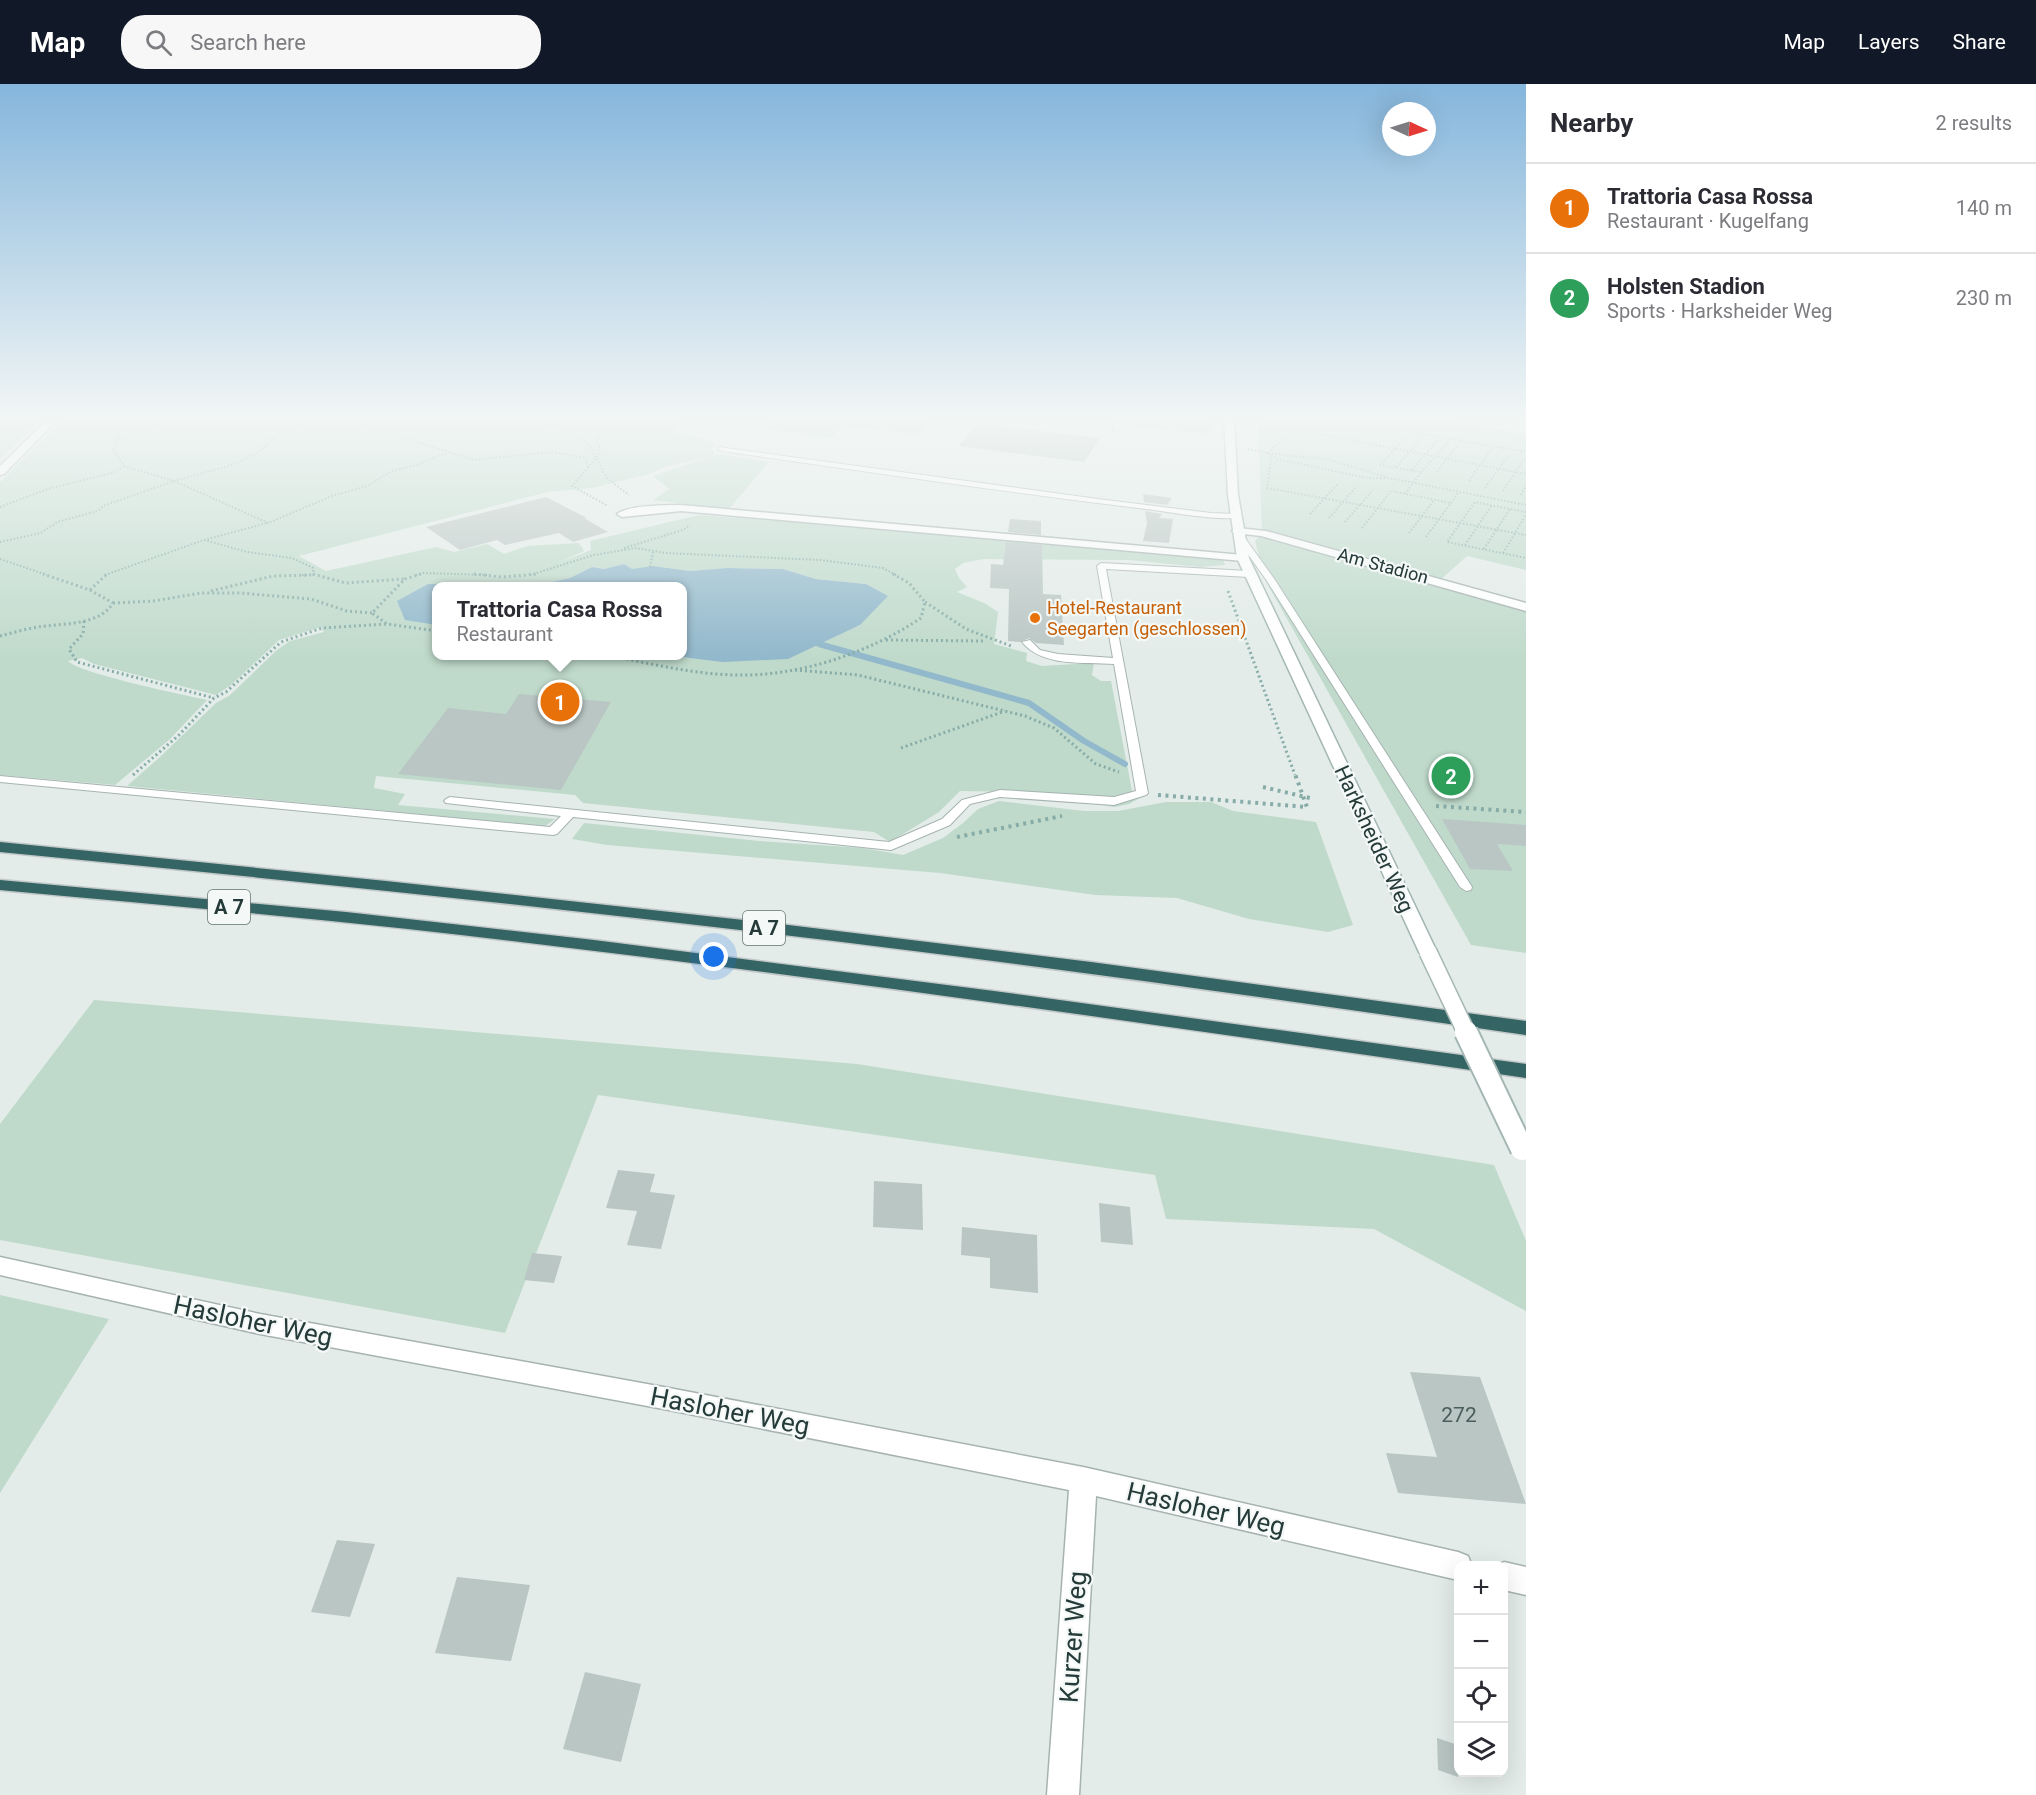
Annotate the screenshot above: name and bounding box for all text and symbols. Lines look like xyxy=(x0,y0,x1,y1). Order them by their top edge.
search box xyxy=(121,15,541,69)
text: Map xyxy=(30,26,85,59)
icon: search xyxy=(142,26,175,59)
text: Search here xyxy=(190,30,306,55)
text: Map xyxy=(1783,30,1825,54)
text: Layers xyxy=(1858,30,1919,54)
text: Share xyxy=(1952,30,2006,54)
north arrow xyxy=(1382,102,1436,156)
text: Nearby xyxy=(1550,108,1633,138)
text: 2 results xyxy=(1936,111,2012,135)
text: Trattoria Casa Rossa xyxy=(1607,184,1813,209)
text: 1 xyxy=(1564,196,1575,220)
text: 140 m xyxy=(1956,196,2012,220)
text: Restaurant · Kugelfang xyxy=(1607,209,1809,233)
text: Holsten Stadion xyxy=(1607,274,1765,299)
text: 2 xyxy=(1564,286,1575,310)
text: 230 m xyxy=(1956,286,2012,310)
text: Sports · Harksheider Weg xyxy=(1607,299,1833,323)
street label: Am Stadion xyxy=(1335,543,1431,588)
popup xyxy=(432,582,687,660)
text: Trattoria Casa Rossa xyxy=(456,597,663,622)
place label: Hotel-Restaurant Seegarten (geschlossen) xyxy=(1047,597,1246,640)
marker: Hotel-Restaurant Seegarten (geschlossen) xyxy=(1028,611,1042,625)
text: Restaurant xyxy=(456,622,553,646)
pin: 1 xyxy=(540,680,580,724)
pin: 2 xyxy=(1432,754,1470,798)
street label: Harksheider Weg xyxy=(1329,762,1419,916)
road number: A 7 xyxy=(208,890,250,924)
road number: A 7 xyxy=(743,911,785,945)
your location xyxy=(699,942,728,971)
street label: Hasloher Weg xyxy=(171,1290,335,1352)
street label: Hasloher Weg xyxy=(648,1381,812,1441)
house number: 272 xyxy=(1441,1403,1477,1427)
street label: Hasloher Weg xyxy=(1124,1476,1288,1542)
map controls xyxy=(1454,1561,1508,1777)
button: + xyxy=(1454,1561,1508,1615)
street label: Kurzer Weg xyxy=(1053,1570,1093,1704)
button: − xyxy=(1454,1615,1508,1669)
button: locate xyxy=(1454,1669,1508,1723)
button: layers xyxy=(1454,1723,1508,1777)

